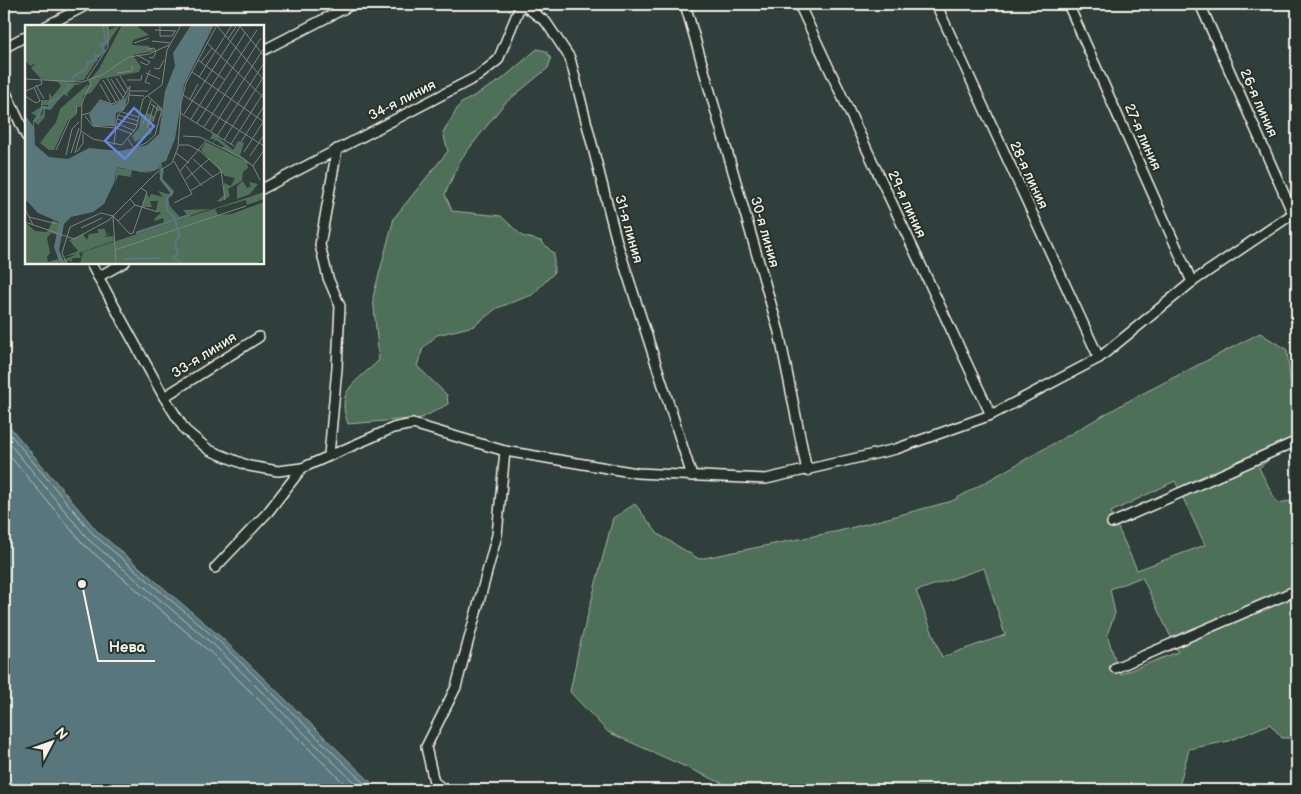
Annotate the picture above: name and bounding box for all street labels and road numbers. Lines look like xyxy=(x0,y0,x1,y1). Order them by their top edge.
street label: 26-я линия xyxy=(1236,66,1282,140)
street label: 34-я линия xyxy=(366,76,439,124)
street label: 27-я линия xyxy=(1121,101,1165,173)
street label: 28-я линия xyxy=(1006,139,1052,212)
street label: 29-я линия xyxy=(884,168,930,241)
street label: 31-я линия xyxy=(611,193,647,265)
street label: 30-я линия xyxy=(747,195,783,270)
street label: 33-я линия xyxy=(168,328,240,382)

